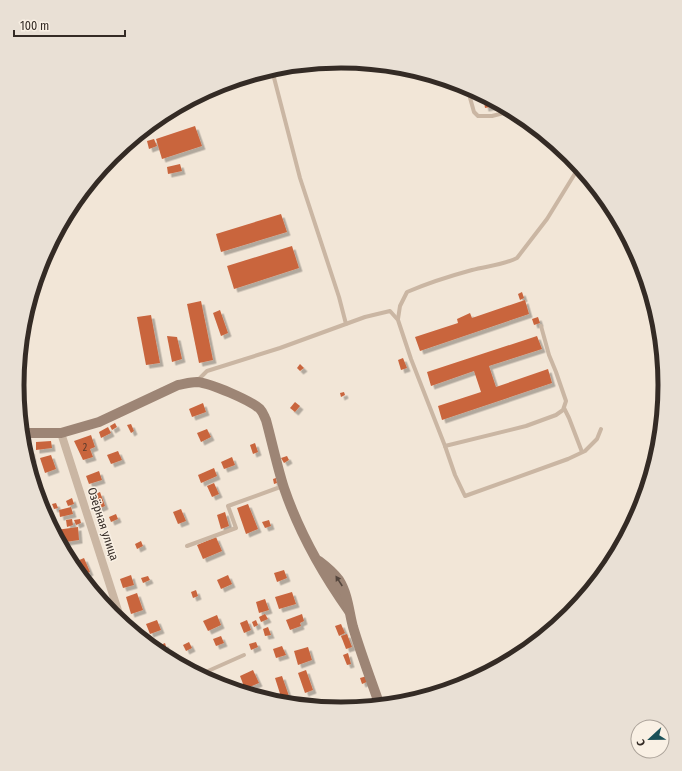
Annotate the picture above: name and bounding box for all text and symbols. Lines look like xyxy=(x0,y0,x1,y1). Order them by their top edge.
scale bar xyxy=(14,12,125,38)
text: 100 m xyxy=(20,19,49,33)
house number: 2 xyxy=(83,442,88,454)
street label: Озёрная улица xyxy=(85,486,121,562)
one-way arrow xyxy=(335,576,343,586)
north arrow xyxy=(630,719,670,759)
text: С xyxy=(634,737,648,748)

